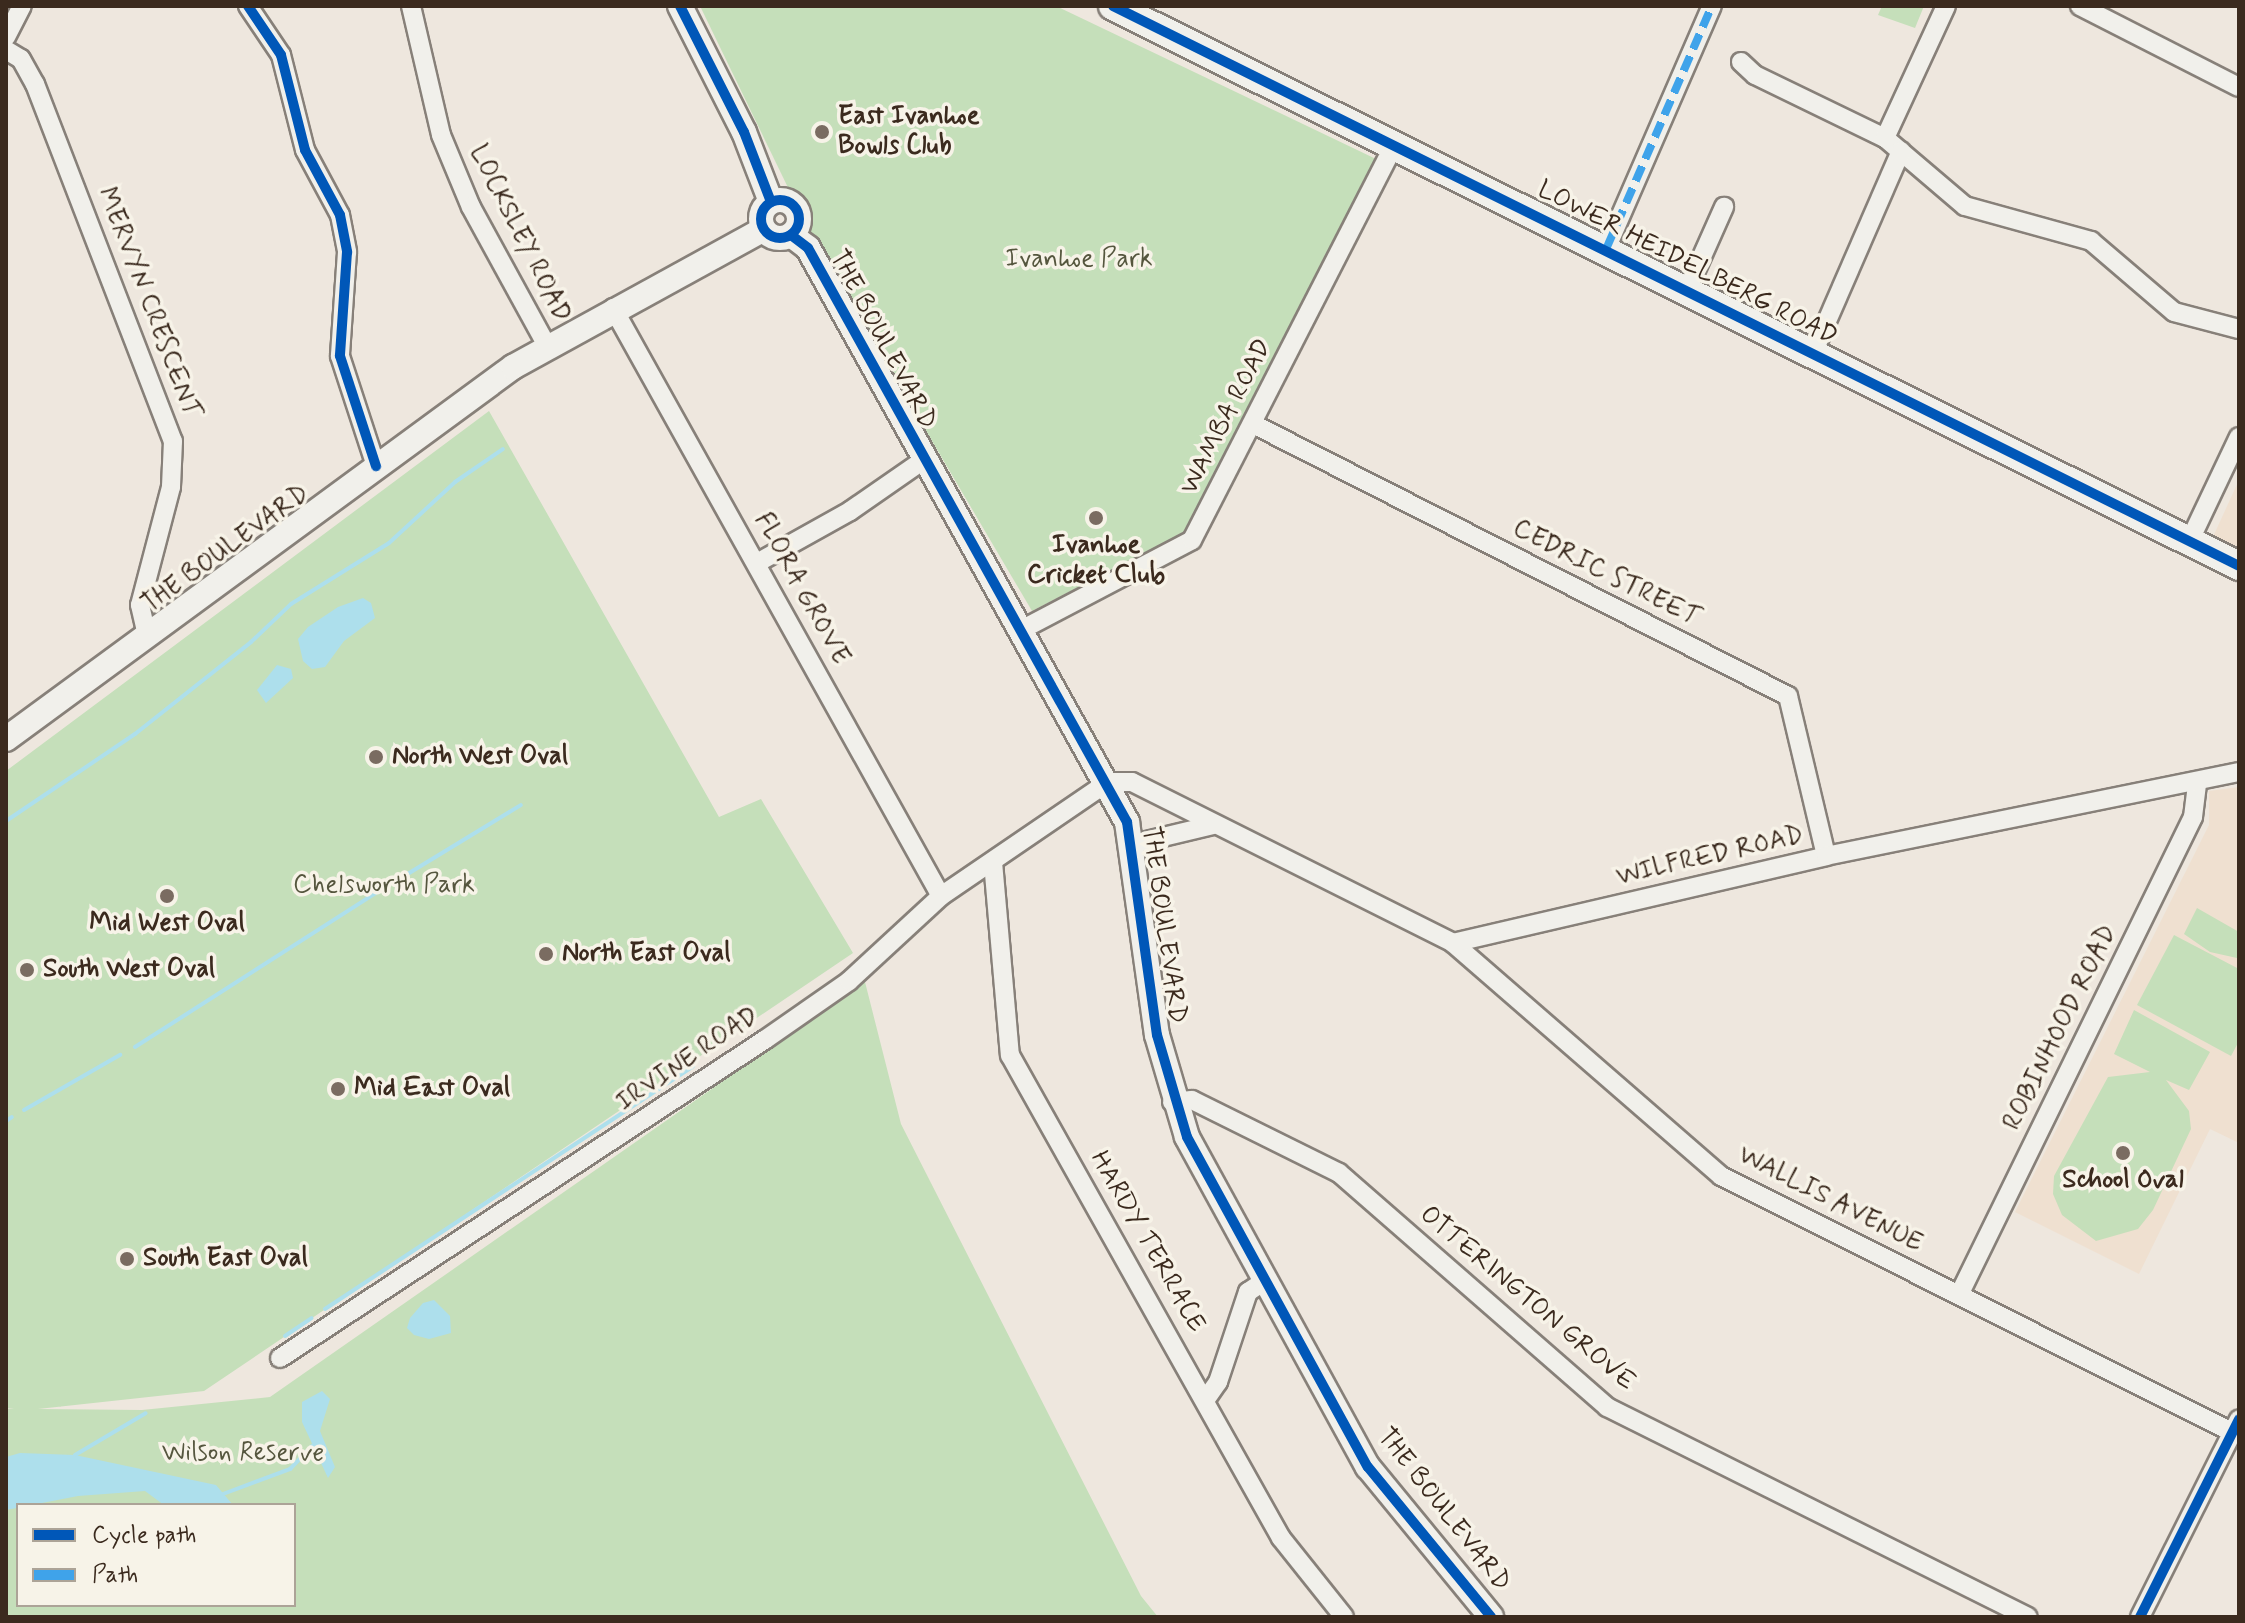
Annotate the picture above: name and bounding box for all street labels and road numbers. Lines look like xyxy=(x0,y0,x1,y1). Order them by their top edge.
street label: LOCKSLEY ROAD xyxy=(461,140,577,328)
street label: LOWER HEIDELBERG ROAD xyxy=(1533,175,1841,353)
street label: MERVYN CRESCENT xyxy=(89,181,207,425)
street label: THE BOULEVARD xyxy=(822,246,942,434)
street label: WAMBA ROAD xyxy=(1174,334,1280,500)
street label: THE BOULEVARD xyxy=(138,480,314,620)
street label: FLORA GROVE xyxy=(745,505,857,673)
street label: CEDRIC STREET xyxy=(1507,513,1705,635)
street label: WILFRED ROAD xyxy=(1615,821,1805,893)
street label: THE BOULEVARD xyxy=(1134,826,1192,1024)
street label: ROBINHOOD ROAD xyxy=(1998,922,2124,1134)
street label: IRVINE ROAD xyxy=(611,1001,765,1119)
street label: WALLIS AVENUE xyxy=(1731,1139,1929,1261)
street label: HARDY TERRACE xyxy=(1083,1147,1211,1337)
street label: OTTERINGTON GROVE xyxy=(1413,1200,1641,1398)
street label: THE BOULEVARD xyxy=(1371,1423,1515,1597)

